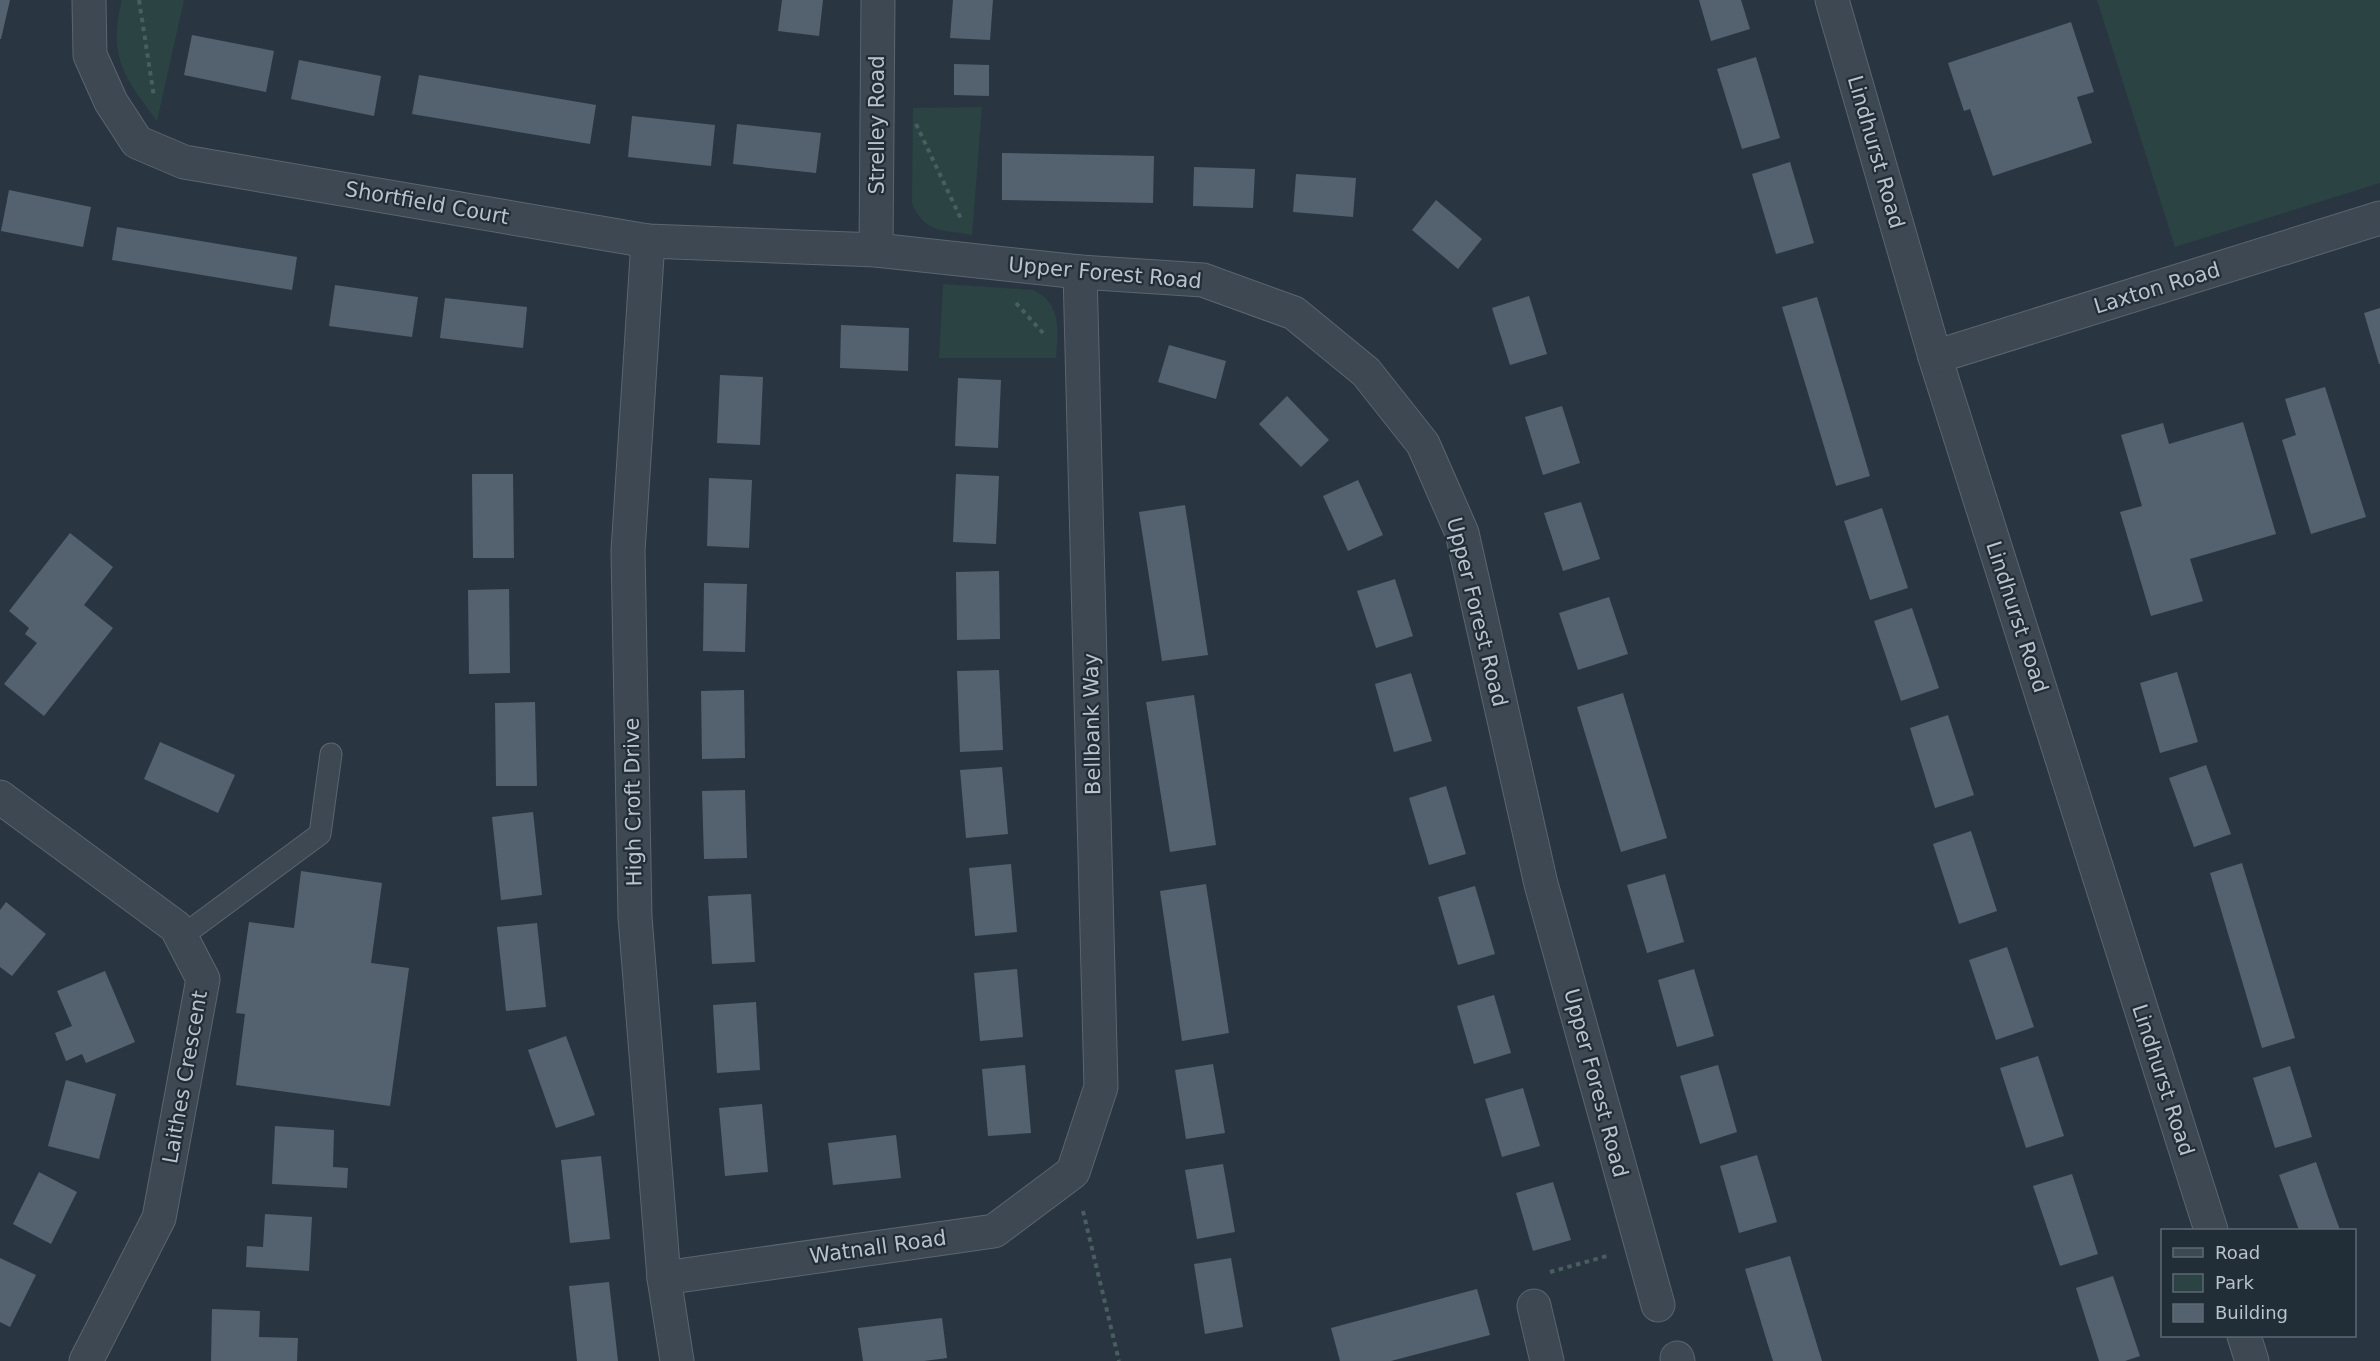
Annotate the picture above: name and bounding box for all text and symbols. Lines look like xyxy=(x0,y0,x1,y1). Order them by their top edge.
street label: Strelley Road xyxy=(865,55,889,195)
street label: Lindhurst Road xyxy=(1843,73,1909,231)
street label: Shortfield Court xyxy=(343,177,511,229)
street label: Upper Forest Road xyxy=(1007,253,1203,293)
street label: Laxton Road xyxy=(2091,257,2223,319)
street label: Upper Forest Road xyxy=(1442,515,1512,709)
street label: Lindhurst Road xyxy=(1981,538,2053,696)
street label: Bellbank Way xyxy=(1079,653,1105,795)
street label: High Croft Drive xyxy=(620,718,646,886)
street label: Upper Forest Road xyxy=(1559,986,1633,1180)
street label: Laithes Crescent xyxy=(158,989,212,1165)
street label: Lindhurst Road xyxy=(2127,1001,2199,1159)
street label: Watnall Road xyxy=(808,1226,948,1268)
legend xyxy=(2161,1229,2356,1337)
text: Road xyxy=(2215,1242,2260,1263)
text: Park xyxy=(2215,1272,2254,1293)
text: Building xyxy=(2215,1302,2288,1323)

